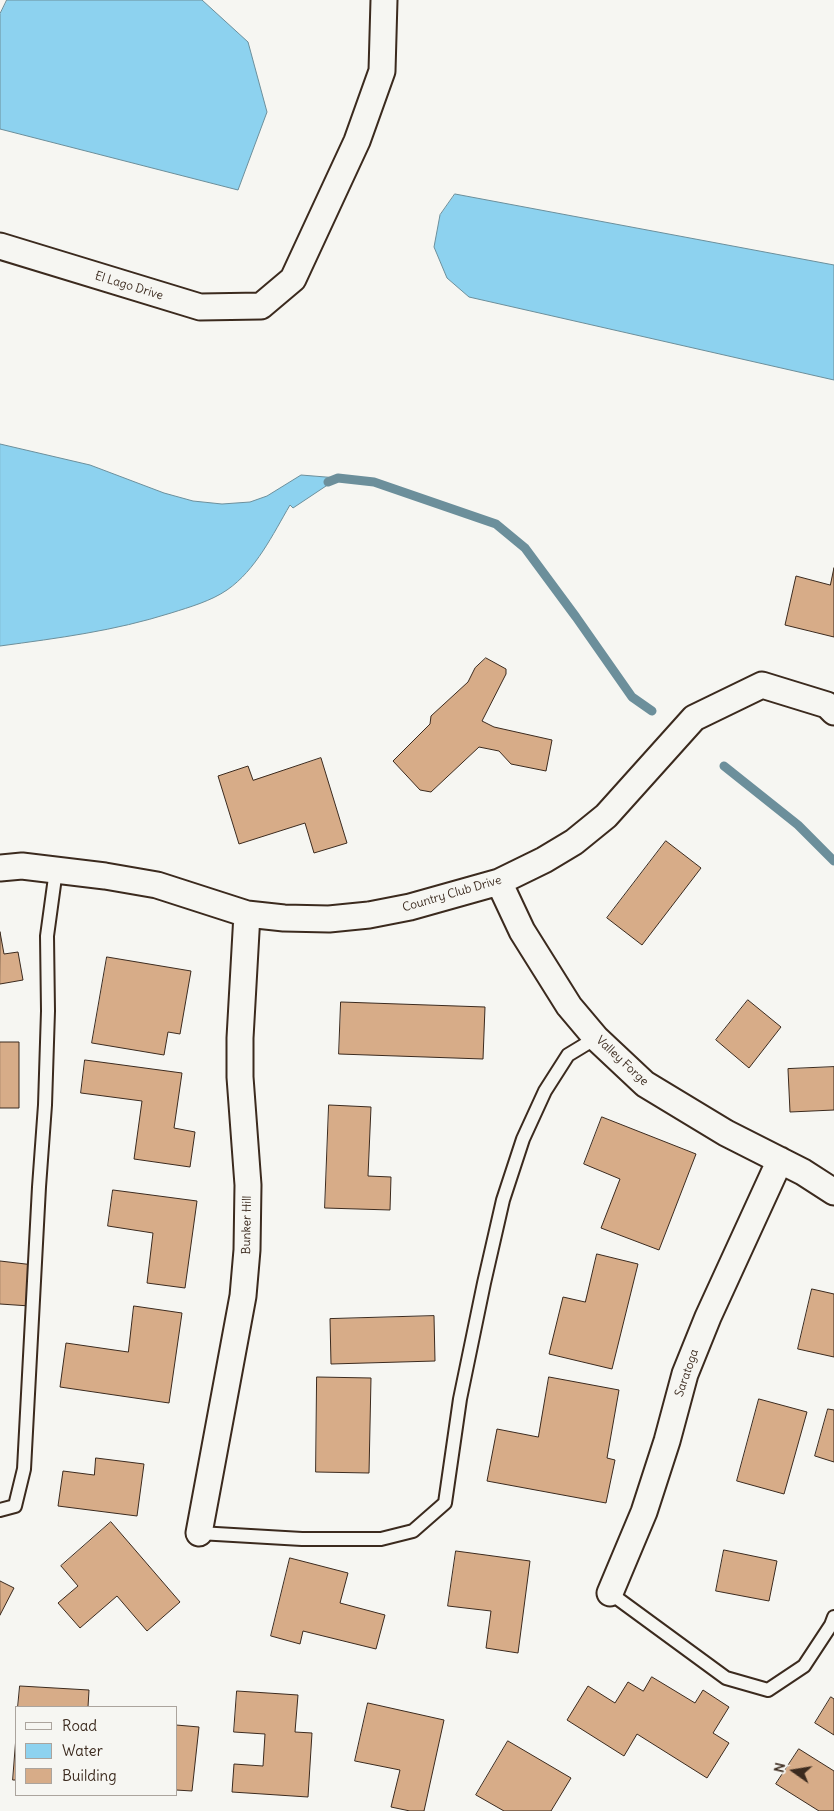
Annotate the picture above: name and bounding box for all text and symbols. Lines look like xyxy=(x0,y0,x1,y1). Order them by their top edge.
street label: El Lago Drive xyxy=(93,269,165,303)
street label: Country Club Drive xyxy=(401,873,503,915)
street label: Valley Forge xyxy=(593,1033,651,1089)
street label: Bunker Hill xyxy=(239,1196,255,1254)
street label: Saratoga xyxy=(672,1347,702,1399)
legend xyxy=(15,1706,178,1796)
text: Road xyxy=(62,1716,97,1735)
text: Water xyxy=(62,1741,103,1760)
north arrow xyxy=(769,1746,819,1796)
text: N xyxy=(770,1761,789,1774)
text: Building xyxy=(62,1766,117,1785)

